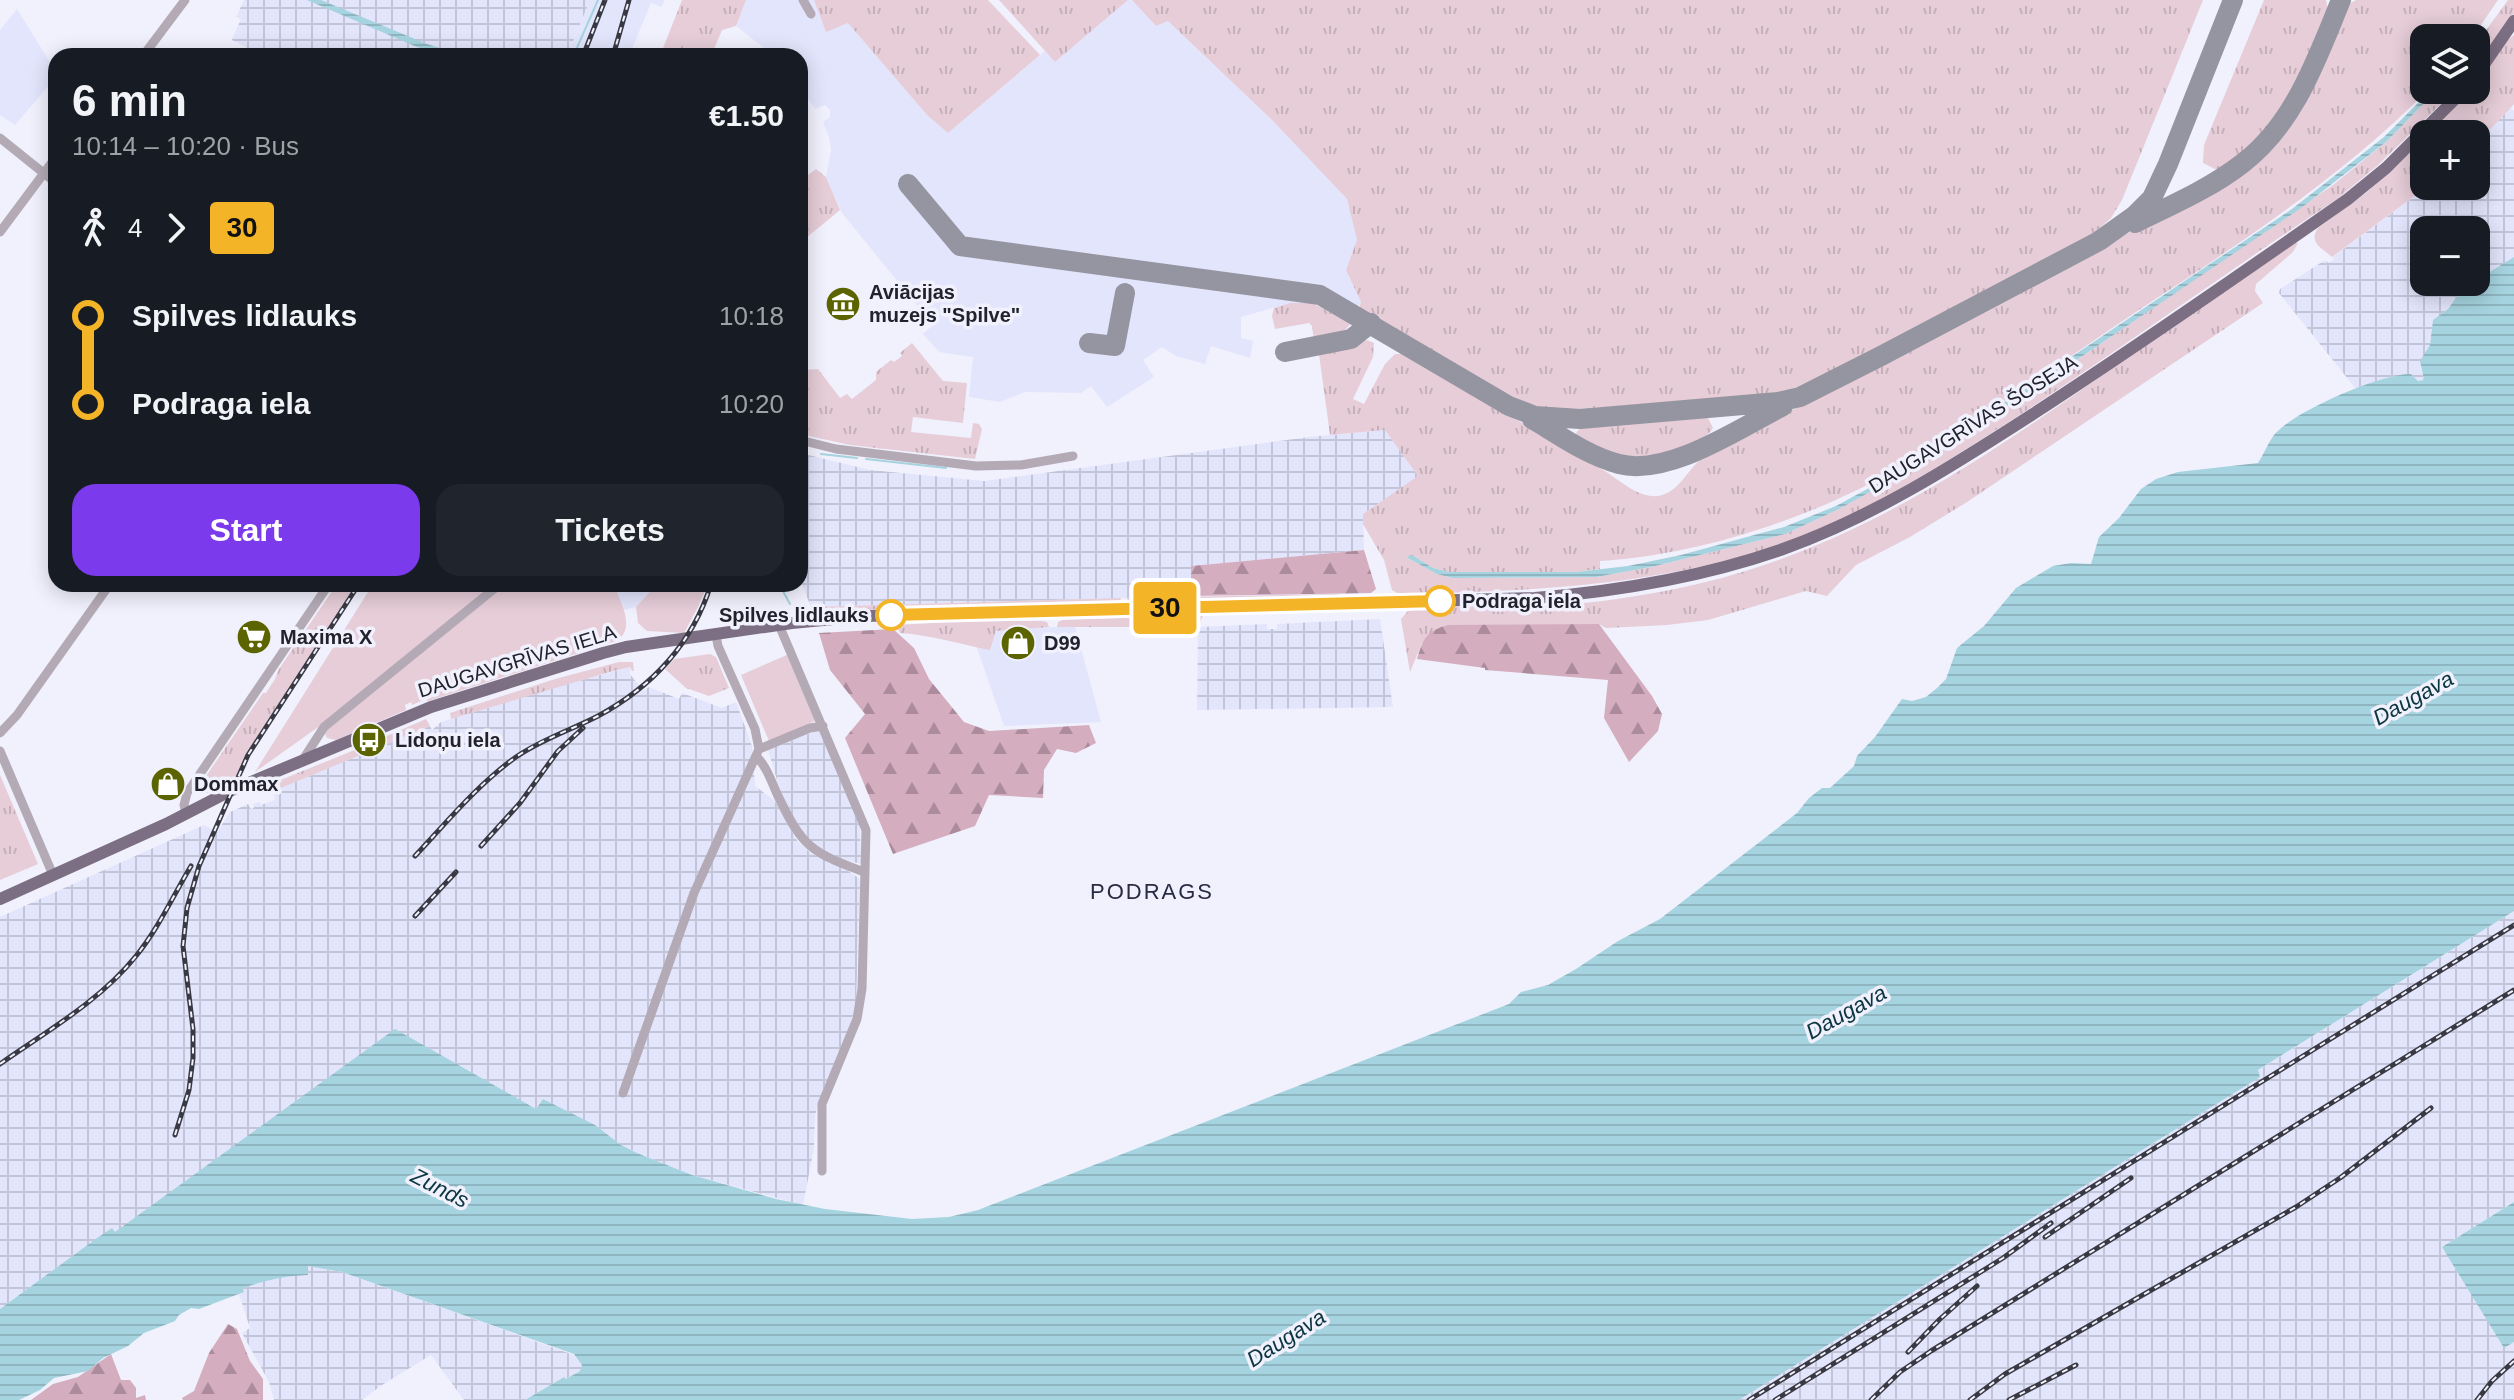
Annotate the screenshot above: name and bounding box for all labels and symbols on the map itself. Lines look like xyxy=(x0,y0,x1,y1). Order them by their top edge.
place label: Aviācijas muzejs "Spilve" xyxy=(869,281,1020,326)
museum icon: Aviācijas muzejs "Spilve" xyxy=(824,285,862,323)
street label: DAUGAVGRĪVAS ŠOSEJA xyxy=(1865,350,2082,497)
line badge: 30 xyxy=(1129,582,1201,634)
marker: Podraga iela xyxy=(1425,586,1455,616)
place label: Podraga iela xyxy=(1462,590,1582,612)
marker: Spilves lidlauks xyxy=(876,600,906,630)
place label: Spilves lidlauks xyxy=(719,604,869,626)
supermarket icon: Maxima X xyxy=(235,618,273,656)
street label: DAUGAVGRĪVAS IELA xyxy=(415,620,619,702)
shop icon: D99 xyxy=(999,624,1037,662)
place label: Maxima X xyxy=(280,626,373,648)
place label: D99 xyxy=(1044,632,1081,654)
water label: Daugava xyxy=(2368,666,2458,730)
bus stop icon: Lidoņu iela xyxy=(350,721,388,759)
place label: Lidoņu iela xyxy=(395,729,501,751)
shop icon: Dommax xyxy=(149,765,187,803)
place label: Dommax xyxy=(194,773,278,795)
district label: PODRAGS xyxy=(1090,879,1214,904)
water label: Daugava xyxy=(1801,980,1891,1044)
water label: Zunds xyxy=(406,1163,473,1213)
water label: Daugava xyxy=(1242,1304,1330,1372)

